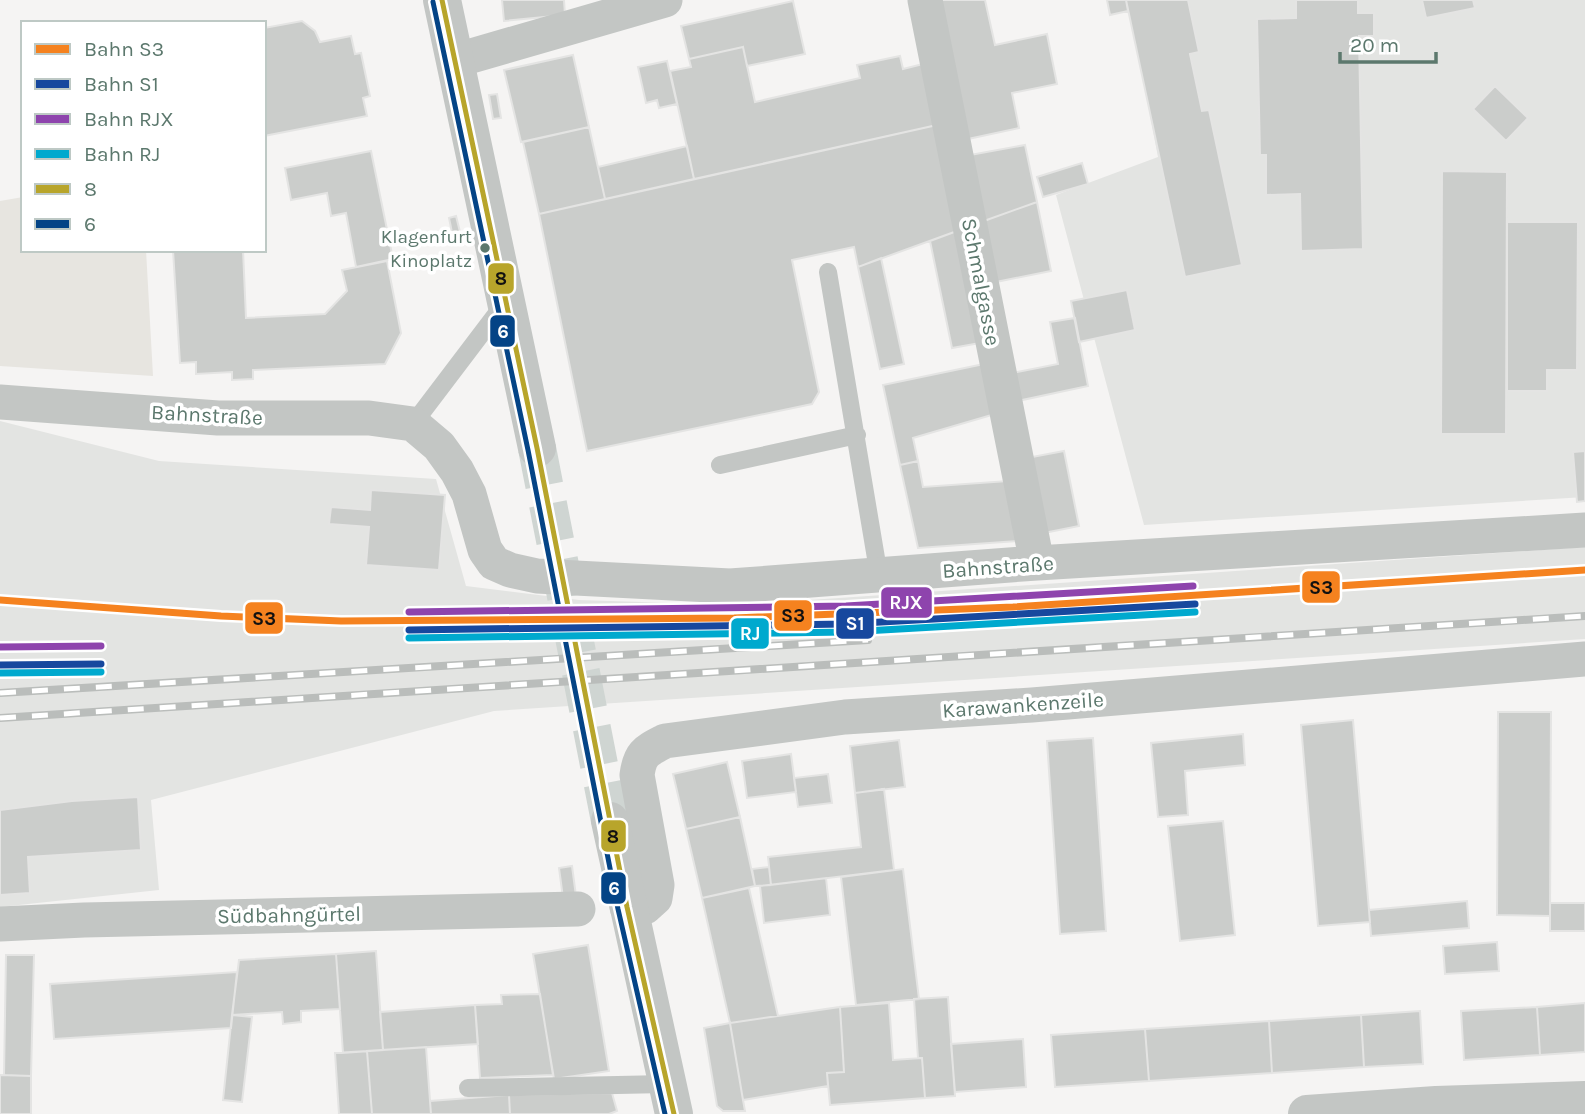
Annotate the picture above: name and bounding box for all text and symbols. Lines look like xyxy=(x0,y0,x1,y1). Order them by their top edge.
legend xyxy=(21,21,266,252)
scale bar xyxy=(1340,21,1436,65)
text: 20 m xyxy=(1350,33,1399,57)
text: Bahn S3 xyxy=(84,37,164,61)
text: Bahn S1 xyxy=(84,72,159,96)
text: Bahn RJX xyxy=(84,107,174,131)
text: Bahn RJ xyxy=(84,142,160,166)
text: 8 xyxy=(84,177,97,201)
text: 6 xyxy=(84,212,96,236)
street label: Schmalgasse xyxy=(957,216,1005,348)
place label: Klagenfurt Kinoplatz xyxy=(381,226,472,272)
marker: Klagenfurt Kinoplatz xyxy=(478,241,492,255)
line badge: 8 xyxy=(487,262,515,295)
text: 8 xyxy=(495,268,507,290)
line badge: 6 xyxy=(489,314,516,348)
text: 6 xyxy=(497,321,509,343)
street label: Bahnstraße xyxy=(151,400,263,430)
street label: Bahnstraße xyxy=(941,551,1055,583)
line badge: S3 xyxy=(1301,570,1341,604)
text: S3 xyxy=(1309,577,1333,599)
line badge: RJX xyxy=(880,586,933,619)
text: RJX xyxy=(889,592,923,614)
line badge: S3 xyxy=(773,599,813,632)
line badge: S3 xyxy=(244,601,284,635)
text: S3 xyxy=(781,605,805,627)
line badge: S1 xyxy=(835,607,875,640)
text: S3 xyxy=(252,608,276,630)
text: S1 xyxy=(846,613,864,635)
line badge: RJ xyxy=(730,617,770,650)
text: RJ xyxy=(740,623,760,645)
street label: Karawankenzeile xyxy=(941,687,1105,723)
line badge: 8 xyxy=(600,819,627,853)
text: 8 xyxy=(607,826,619,848)
line badge: 6 xyxy=(600,871,627,905)
text: 6 xyxy=(608,878,620,900)
street label: Südbahngürtel xyxy=(217,902,361,928)

